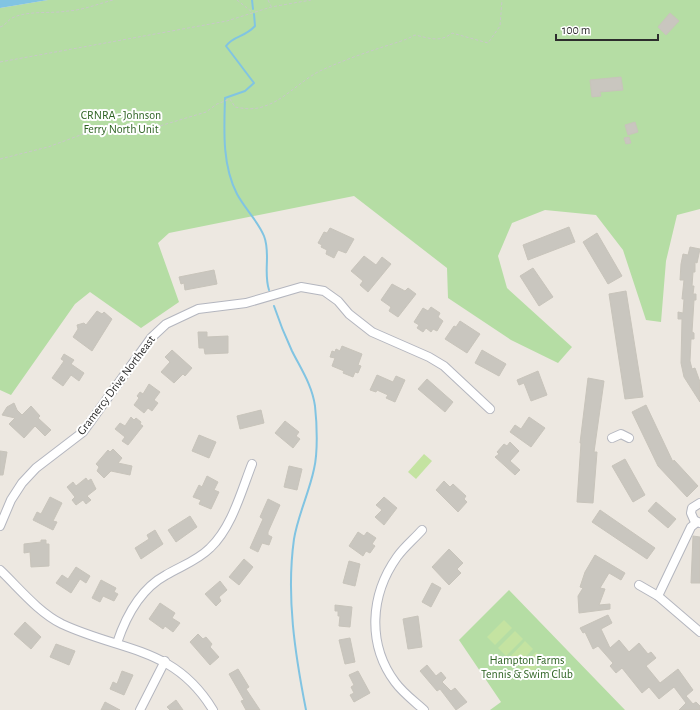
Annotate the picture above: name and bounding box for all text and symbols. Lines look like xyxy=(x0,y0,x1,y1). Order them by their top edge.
scale bar xyxy=(556,16,658,42)
text: 100 m xyxy=(562,24,590,36)
park label: CRNRA - Johnson Ferry North Unit xyxy=(81,109,161,136)
street label: Gramercy Drive Northeast xyxy=(75,333,158,437)
park label: Hampton Farms Tennis & Swim Club xyxy=(481,654,573,680)

